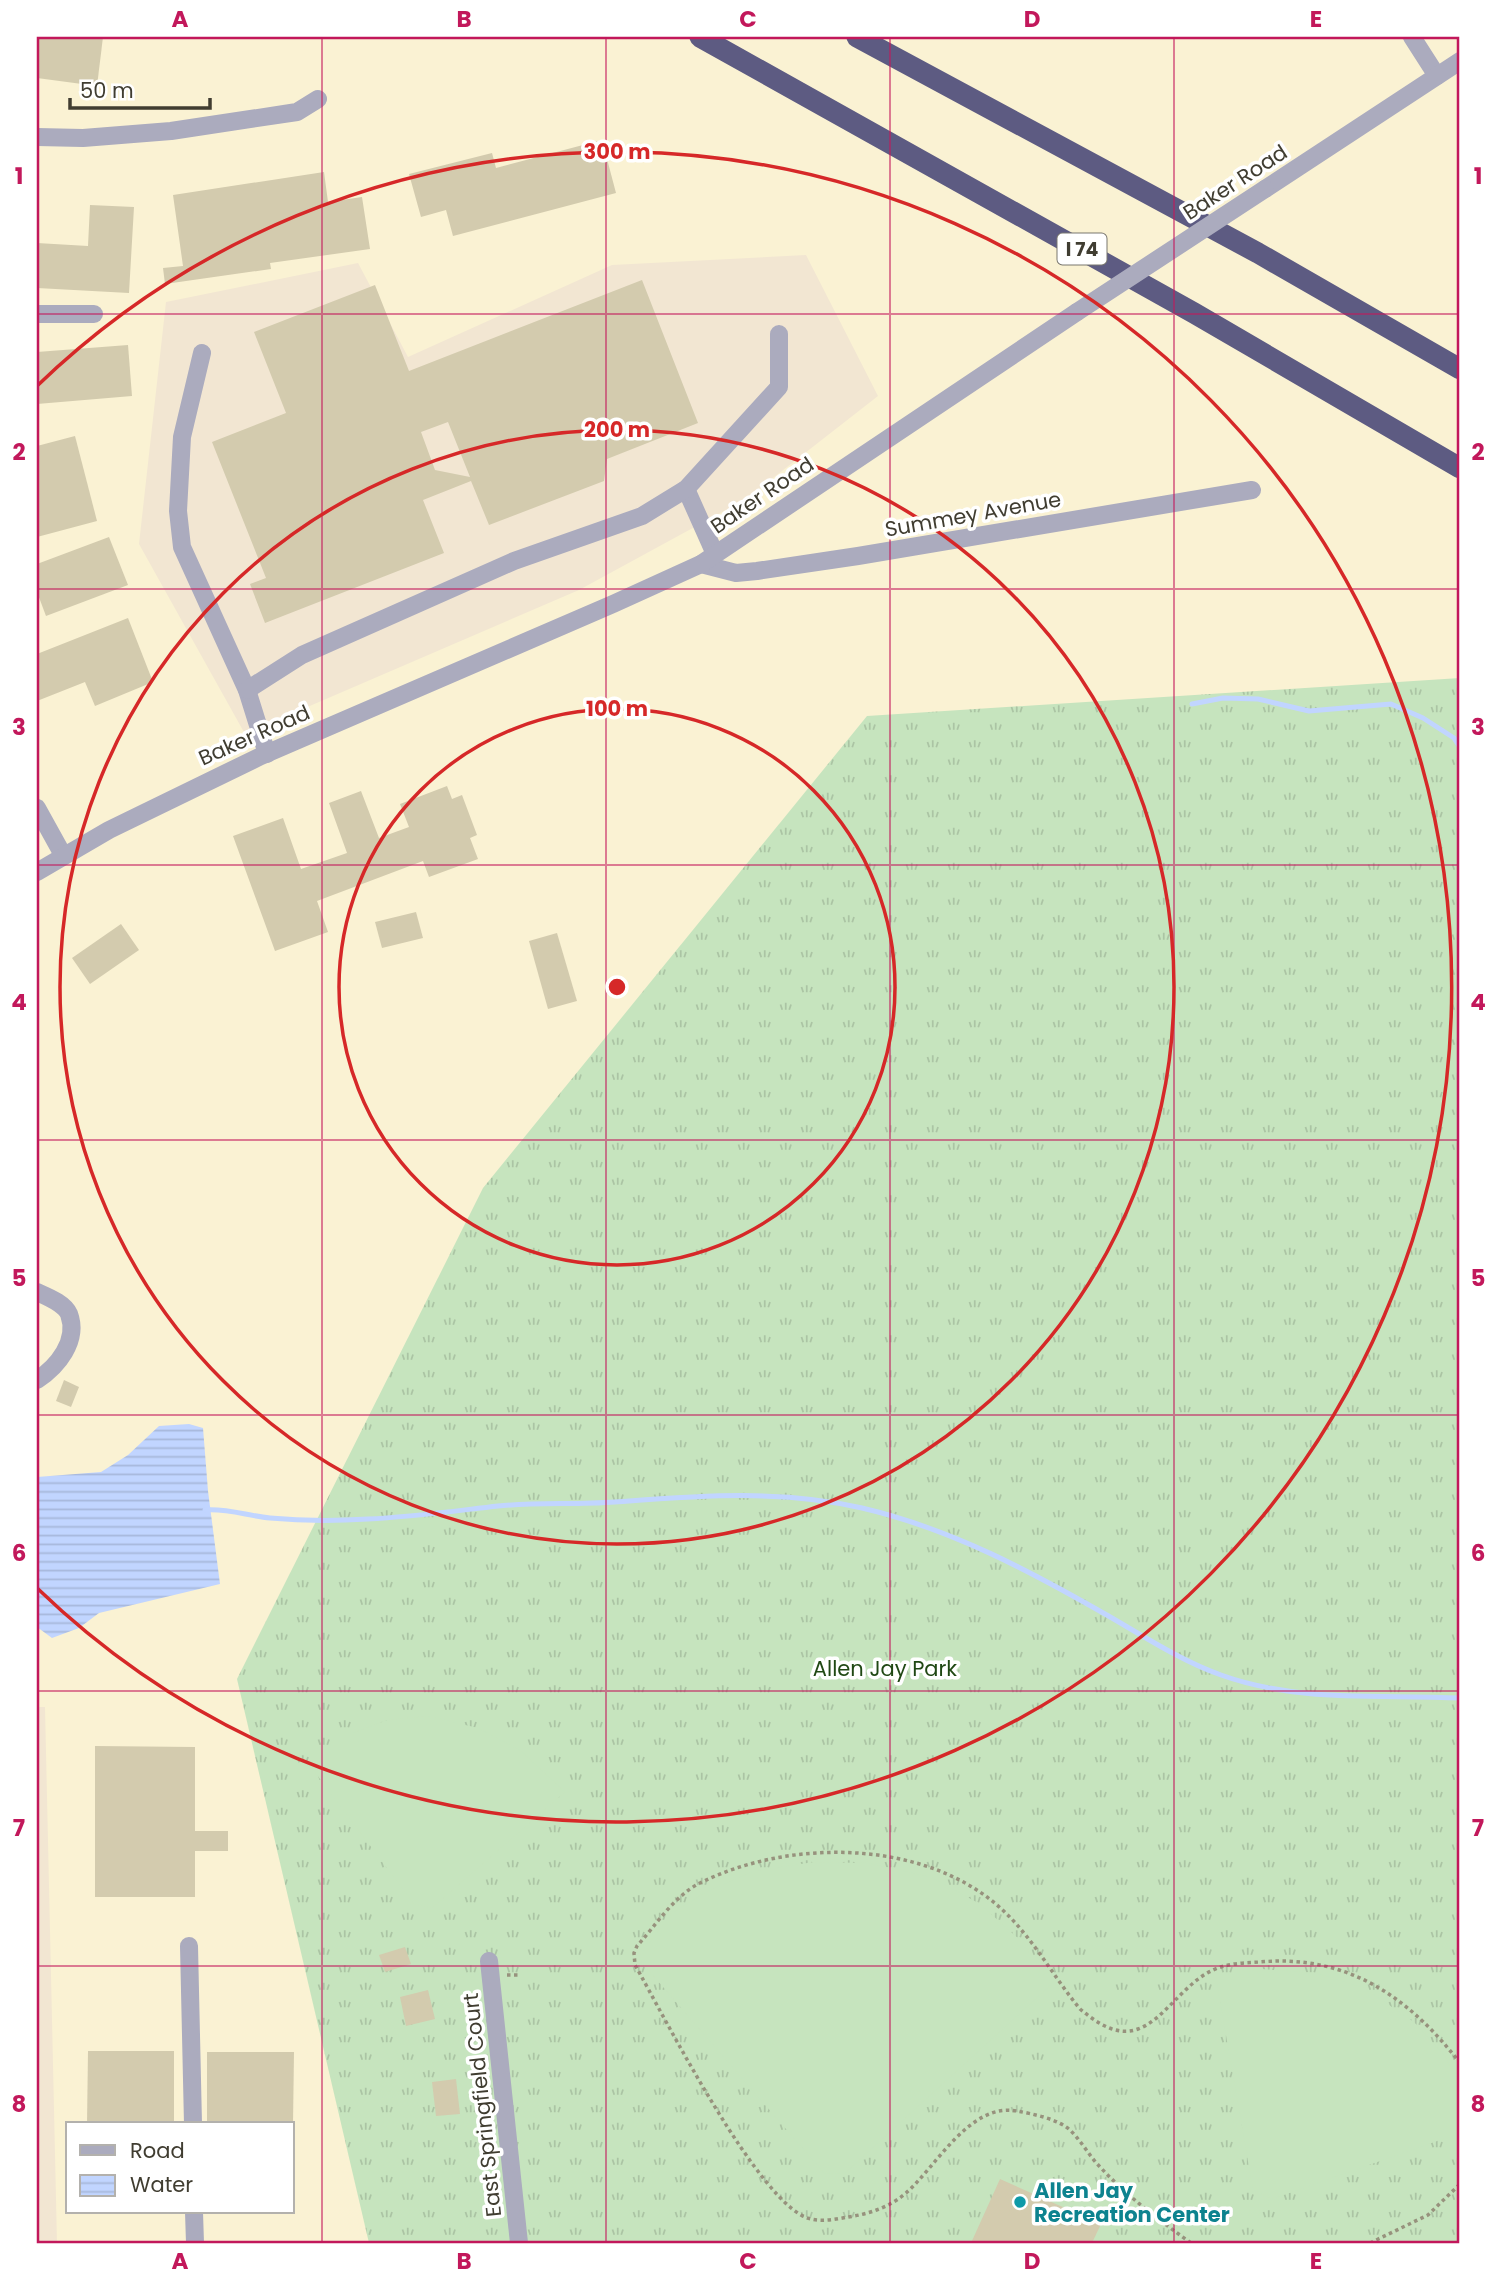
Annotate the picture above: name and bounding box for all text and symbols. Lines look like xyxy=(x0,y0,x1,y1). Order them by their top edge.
text: A xyxy=(172,3,189,35)
text: B xyxy=(456,3,472,35)
text: C xyxy=(739,3,757,35)
text: D xyxy=(1024,3,1040,35)
text: E xyxy=(1310,3,1322,35)
scale bar xyxy=(70,66,210,110)
text: 50 m xyxy=(80,76,134,105)
text: 300 m xyxy=(584,137,650,166)
street label: Baker Road xyxy=(1177,137,1293,227)
text: 1 xyxy=(15,160,23,192)
text: 1 xyxy=(1474,160,1482,192)
road number: I 74 xyxy=(1058,233,1106,264)
text: 200 m xyxy=(584,415,650,444)
text: 2 xyxy=(12,436,26,468)
text: 2 xyxy=(1471,436,1485,468)
street label: Baker Road xyxy=(705,450,819,540)
street label: Summey Avenue xyxy=(883,484,1063,544)
text: 100 m xyxy=(586,694,648,723)
street label: Baker Road xyxy=(194,698,314,772)
text: 3 xyxy=(12,711,26,743)
text: 3 xyxy=(1471,711,1485,743)
centre of rings xyxy=(605,975,629,999)
text: 4 xyxy=(11,986,27,1018)
text: 4 xyxy=(1470,986,1486,1018)
text: 5 xyxy=(12,1262,26,1294)
text: 5 xyxy=(1471,1262,1485,1294)
text: 6 xyxy=(12,1537,26,1569)
text: 6 xyxy=(1471,1537,1485,1569)
park label: Allen Jay Park xyxy=(813,1654,957,1683)
text: 7 xyxy=(13,1812,25,1844)
text: 7 xyxy=(1472,1812,1484,1844)
street label: East Springfield Court xyxy=(456,1992,508,2218)
text: 8 xyxy=(12,2088,26,2120)
text: 8 xyxy=(1471,2088,1485,2120)
legend xyxy=(66,2122,294,2214)
text: Road xyxy=(130,2136,185,2165)
text: Water xyxy=(130,2170,193,2199)
place label: Allen Jay Recreation Center xyxy=(1034,2176,1230,2229)
marker: Allen Jay Recreation Center xyxy=(1012,2194,1028,2210)
text: A xyxy=(172,2245,189,2277)
text: B xyxy=(456,2245,472,2277)
text: C xyxy=(739,2245,757,2277)
text: D xyxy=(1024,2245,1040,2277)
text: E xyxy=(1310,2245,1322,2277)

